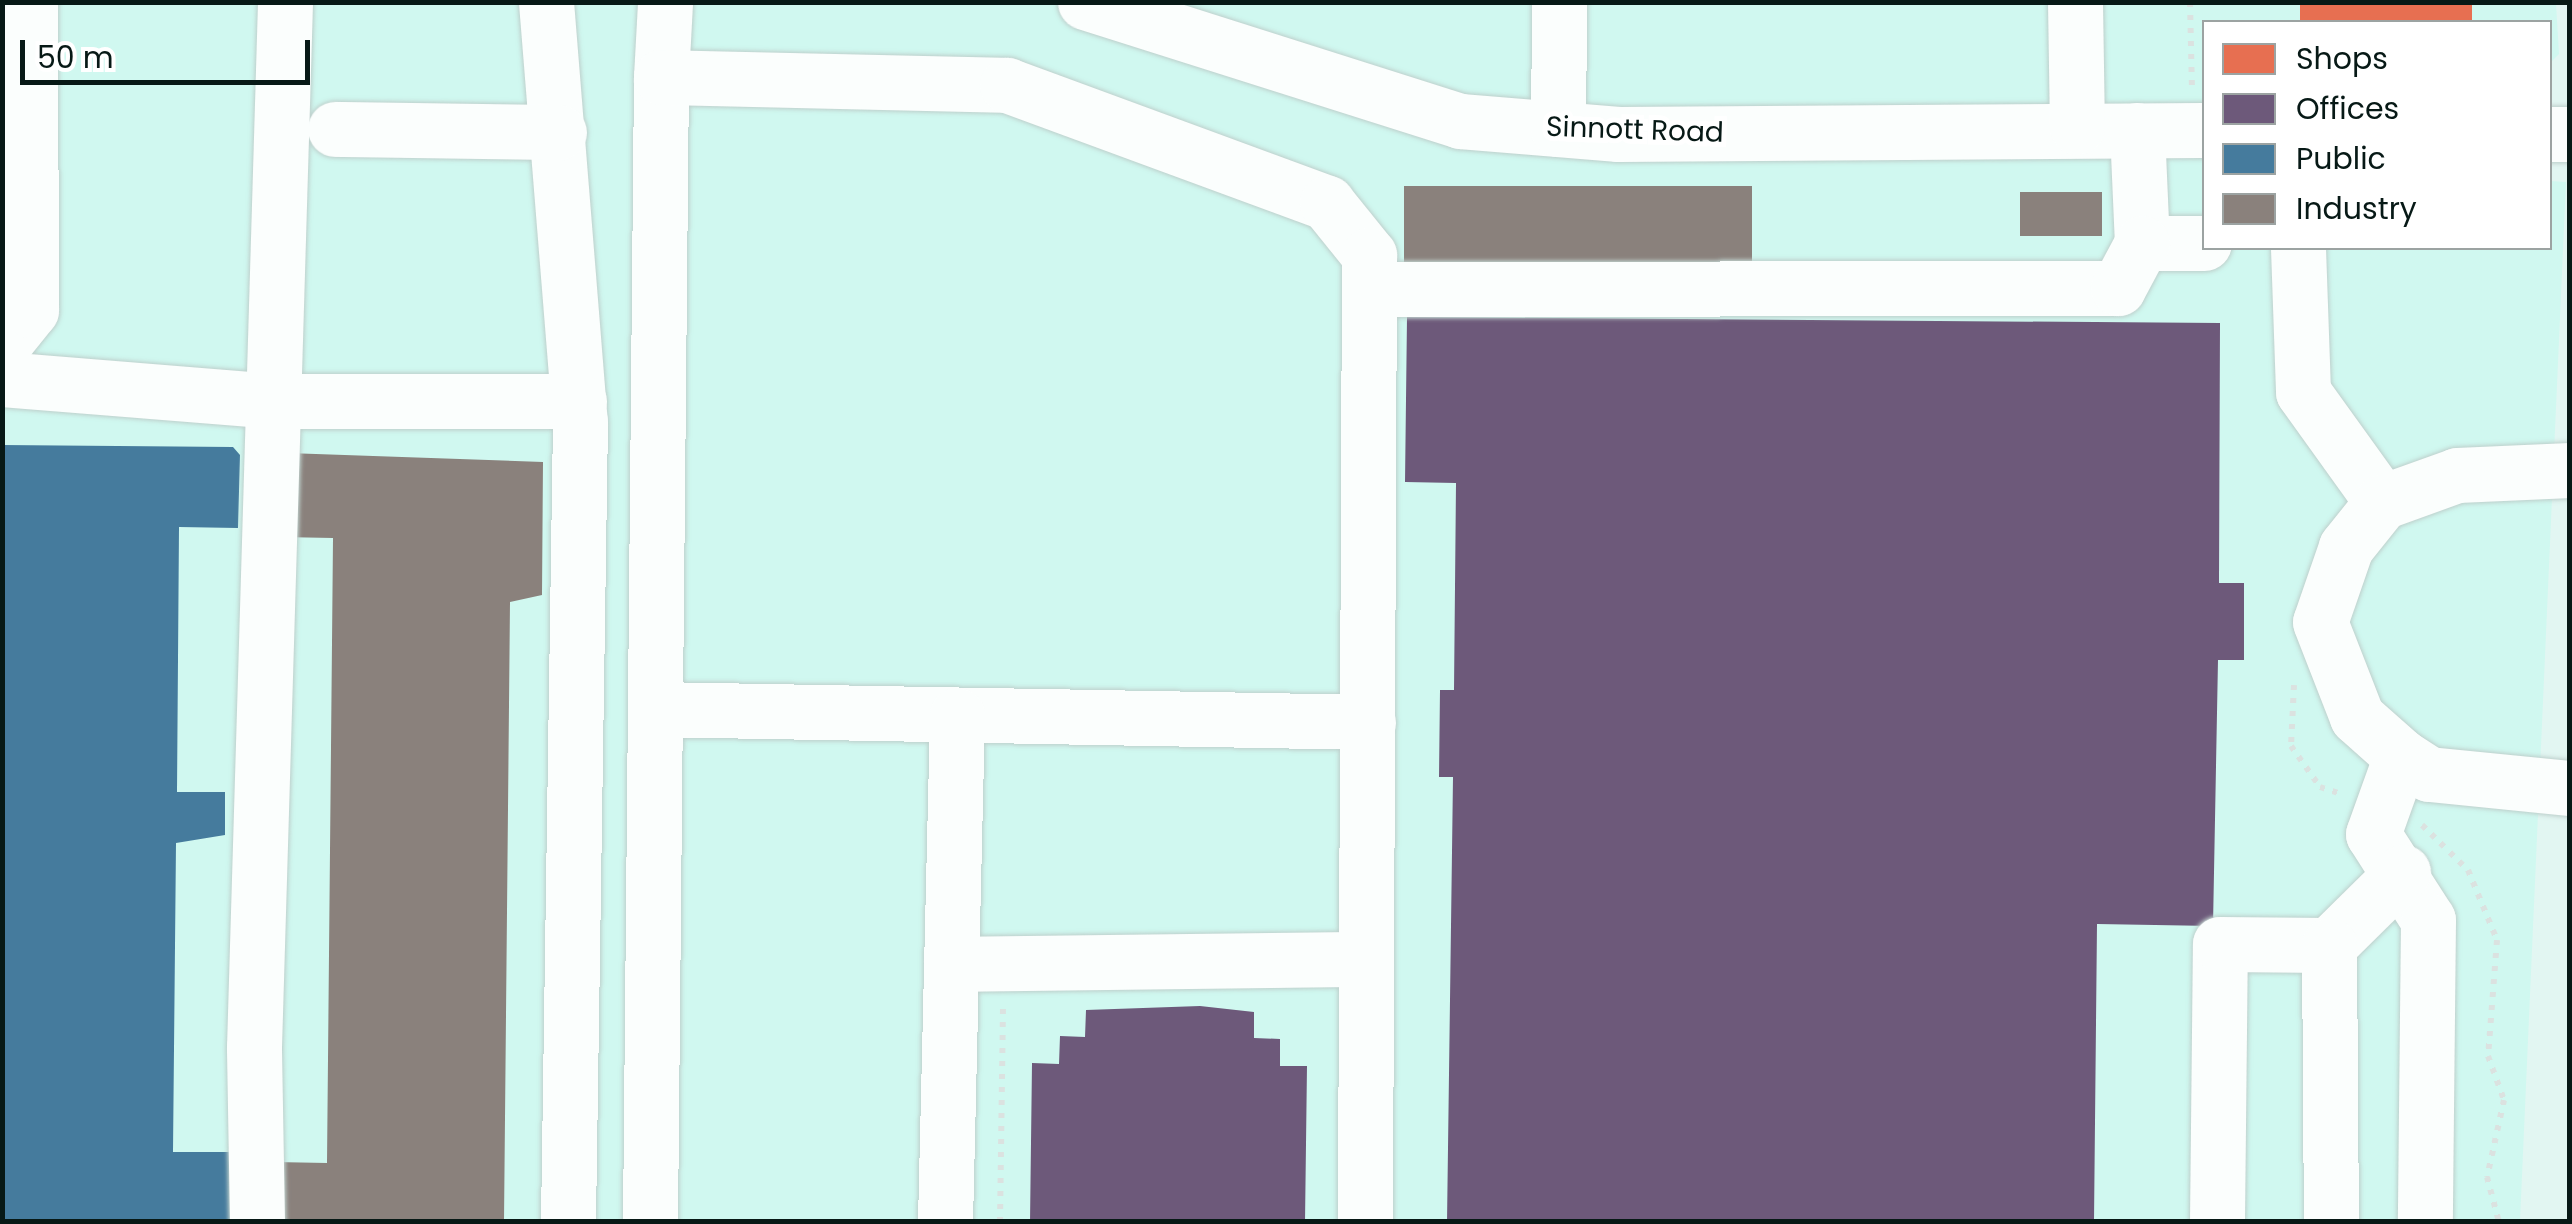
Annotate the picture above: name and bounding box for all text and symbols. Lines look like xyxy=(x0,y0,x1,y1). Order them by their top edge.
scale bar xyxy=(25,20,315,82)
legend xyxy=(2202,20,2552,250)
text: 50 m xyxy=(37,36,114,79)
text: Shops xyxy=(2296,37,2388,80)
text: Offices xyxy=(2296,87,2399,130)
street label: Sinnott Road xyxy=(1546,110,1724,150)
text: Public xyxy=(2296,137,2386,180)
text: Industry xyxy=(2296,187,2417,230)

